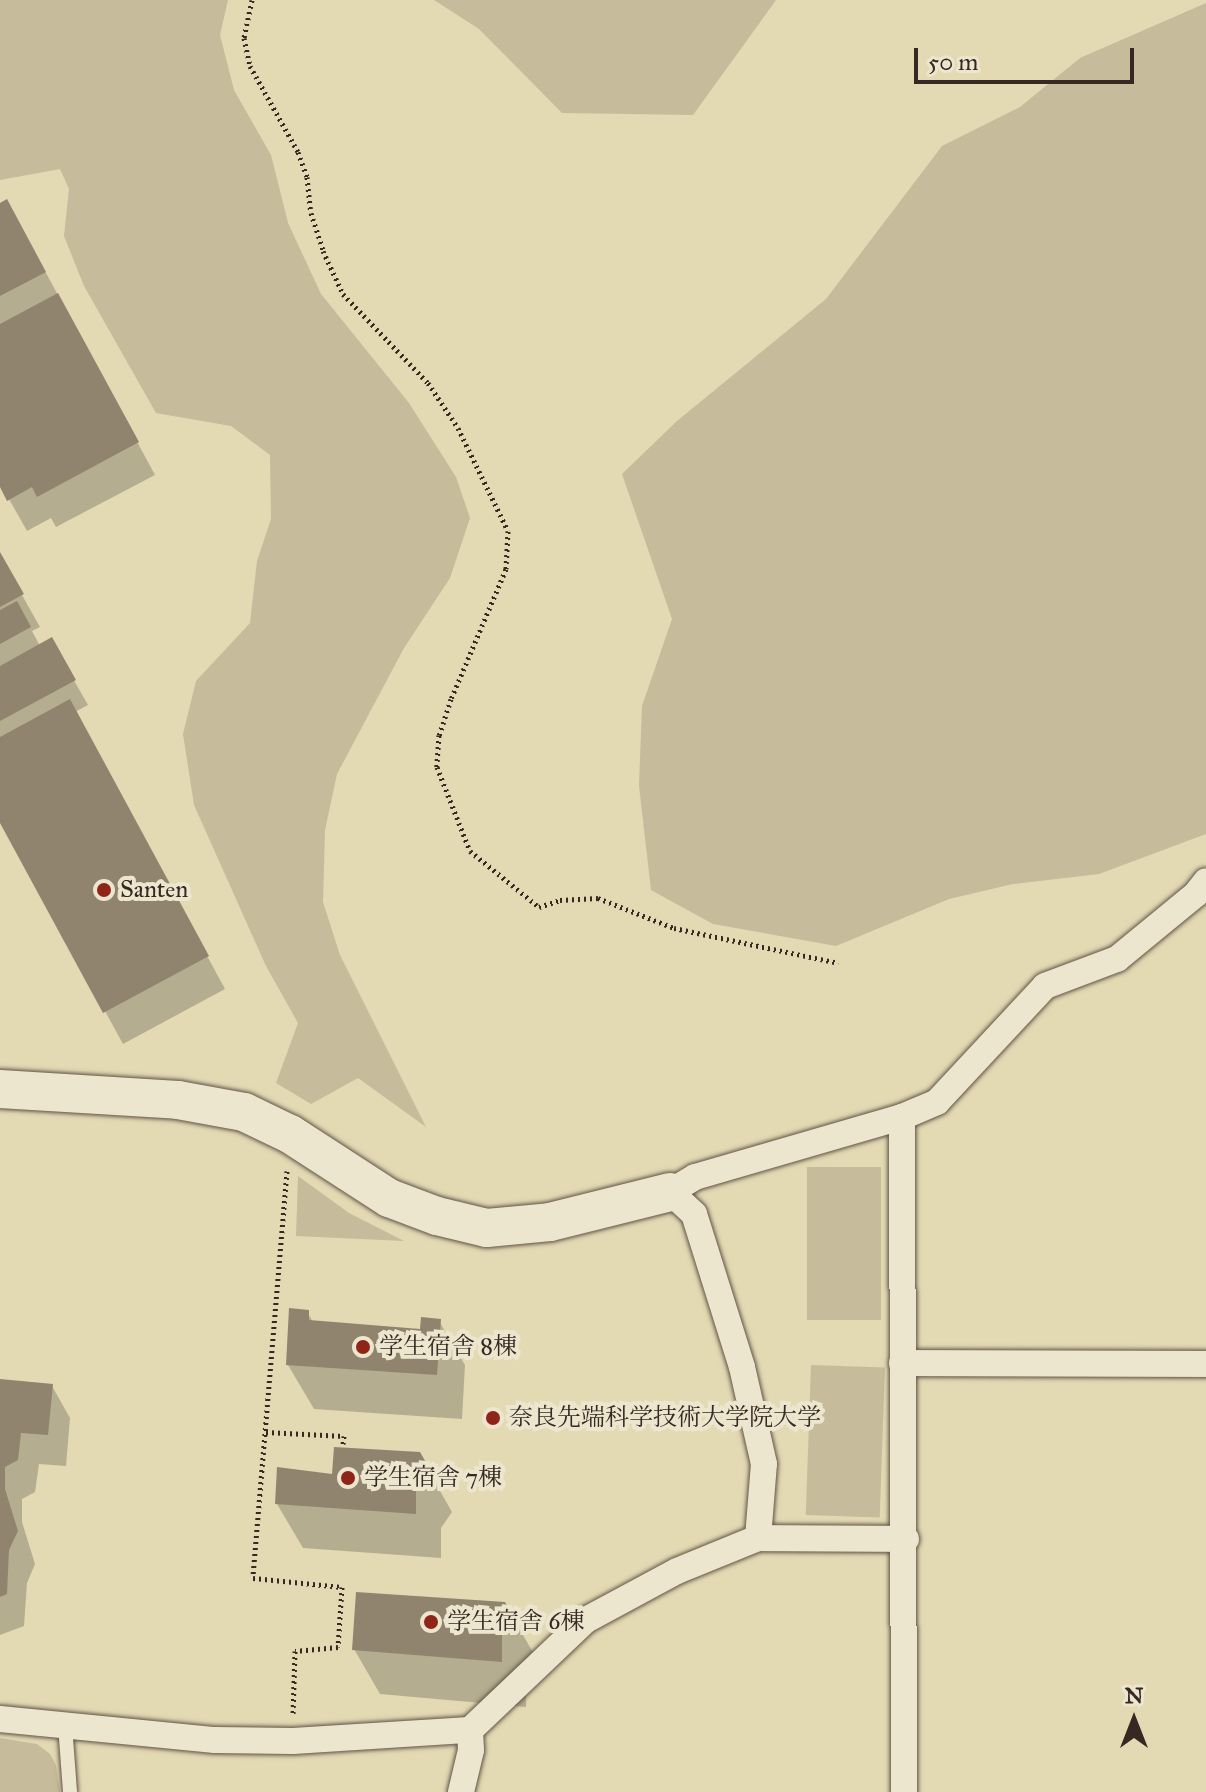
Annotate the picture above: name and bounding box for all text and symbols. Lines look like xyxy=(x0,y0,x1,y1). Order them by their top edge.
scale bar xyxy=(918,32,1138,82)
text: 50 m xyxy=(928,47,978,77)
place label: Santen xyxy=(120,876,188,904)
marker: Santen xyxy=(95,881,113,899)
place label: 学生宿舎 8棟 xyxy=(379,1333,517,1361)
marker: 学生宿舎 8棟 xyxy=(354,1338,372,1356)
place label: 奈良先端科学技術大学院大学 xyxy=(509,1404,821,1432)
marker: 奈良先端科学技術大学院大学 xyxy=(484,1409,502,1427)
place label: 学生宿舎 7棟 xyxy=(364,1464,502,1492)
marker: 学生宿舎 7棟 xyxy=(339,1469,357,1487)
place label: 学生宿舎 6棟 xyxy=(447,1608,584,1636)
marker: 学生宿舎 6棟 xyxy=(422,1613,440,1631)
north arrow xyxy=(1094,1680,1174,1760)
text: N xyxy=(1125,1682,1143,1709)

